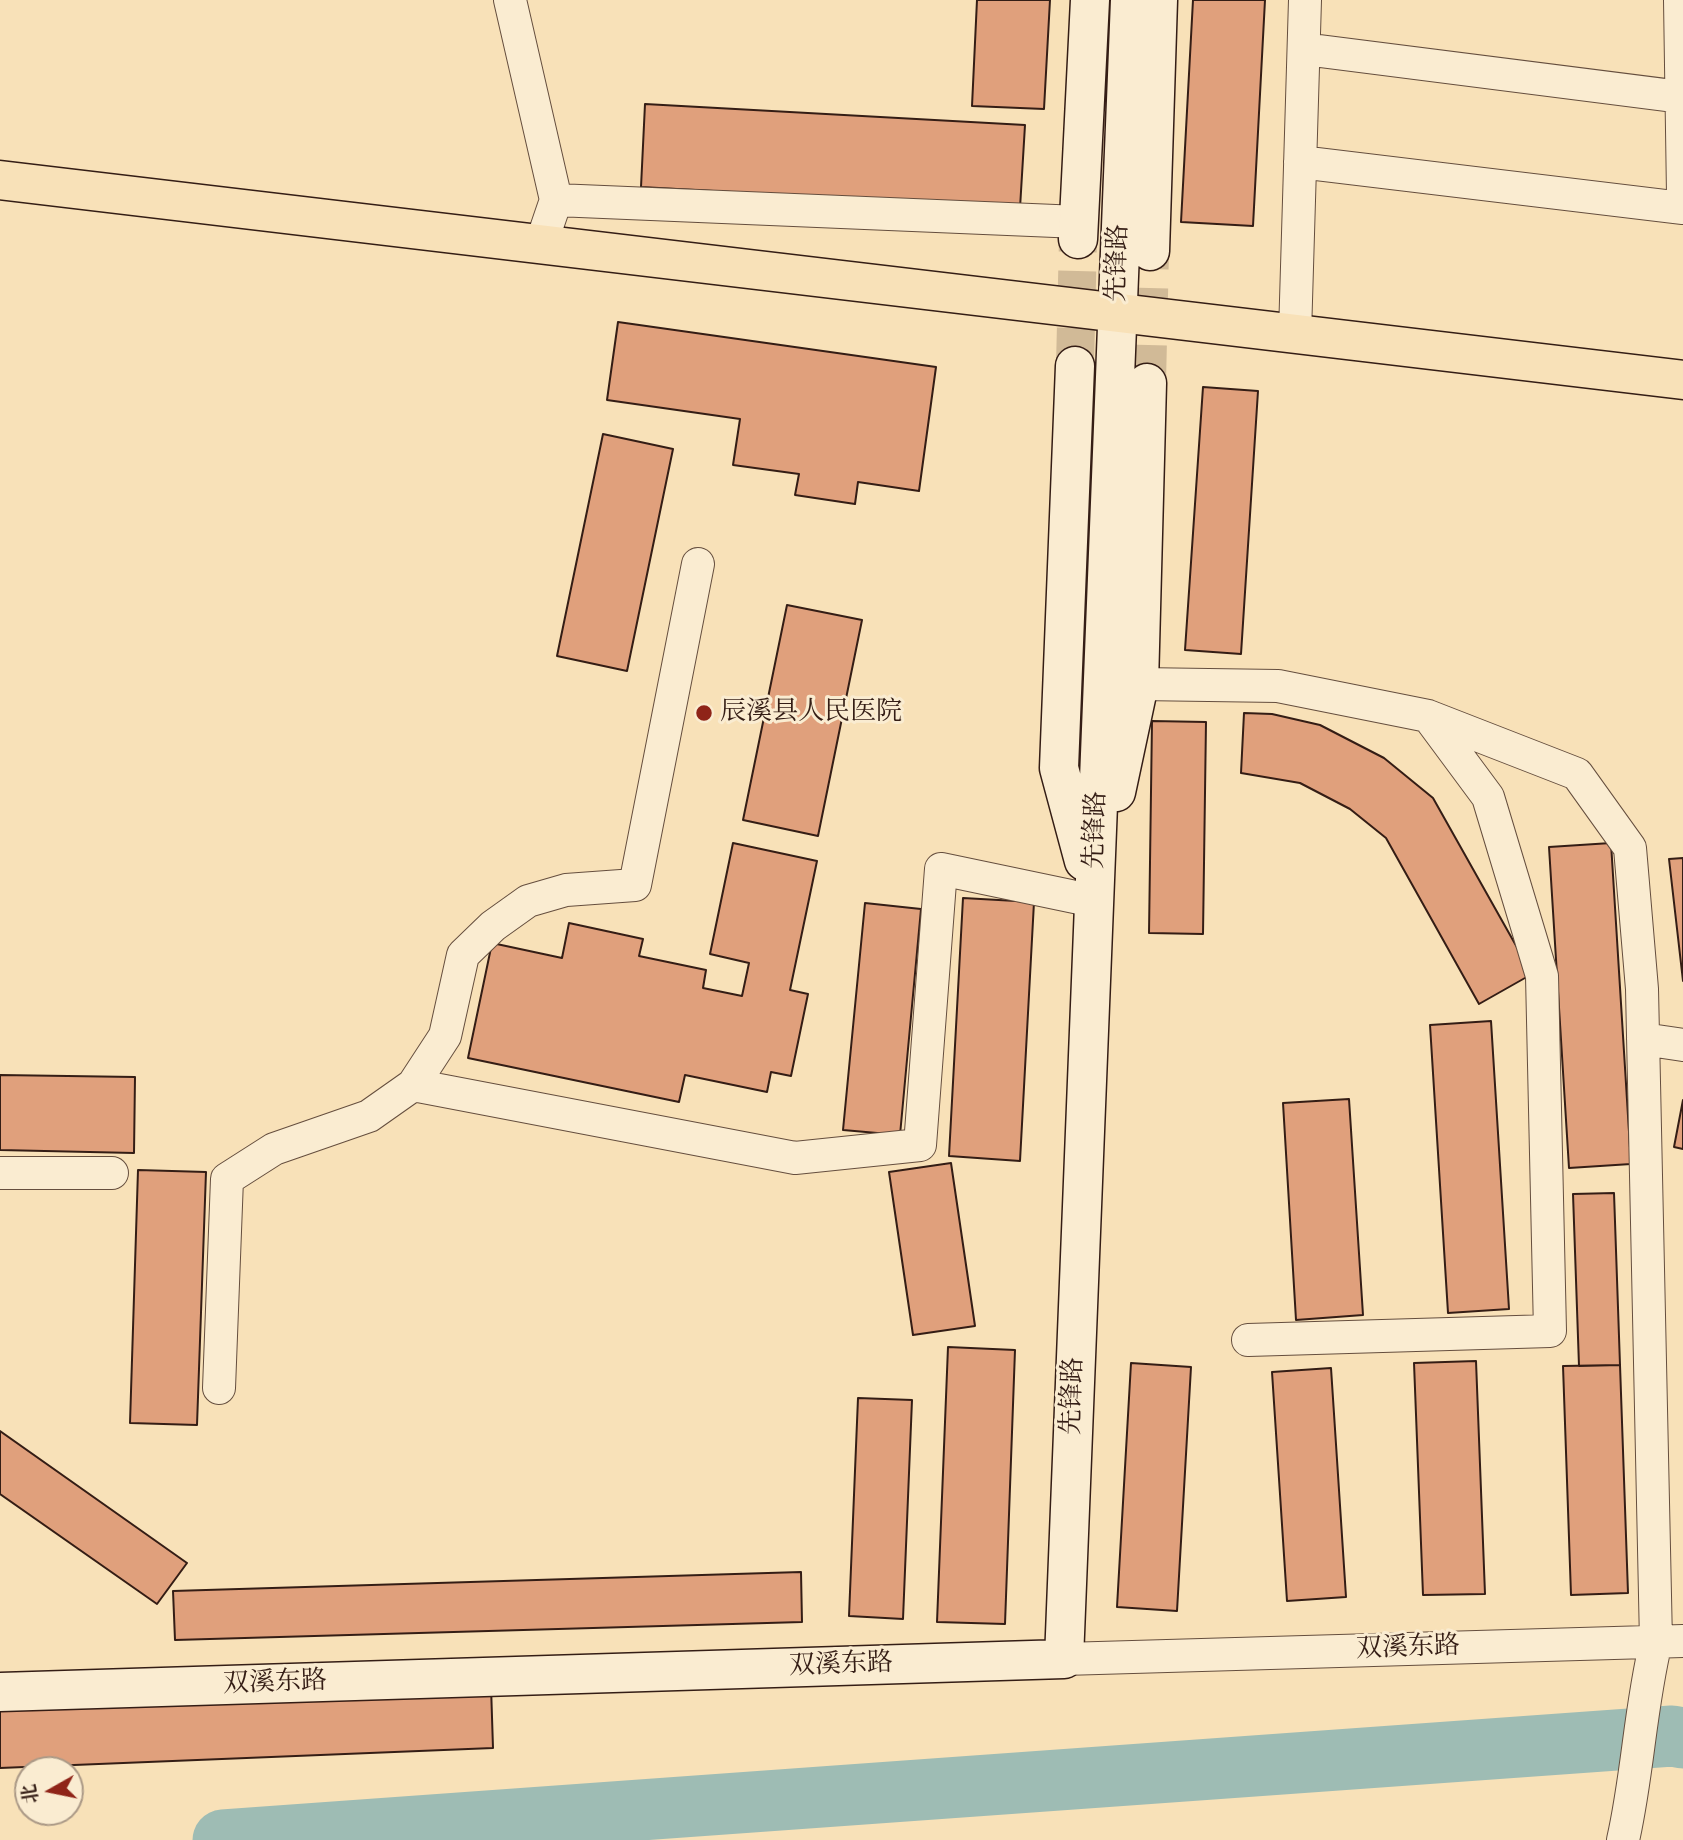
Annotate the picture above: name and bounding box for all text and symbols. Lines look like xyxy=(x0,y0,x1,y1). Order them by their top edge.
street label: 先锋路 xyxy=(1102,223,1136,303)
place label: 辰溪县人民医院 xyxy=(720,697,902,729)
marker: 辰溪县人民医院 xyxy=(694,703,714,723)
street label: 先锋路 xyxy=(1080,790,1114,870)
street label: 先锋路 xyxy=(1057,1356,1091,1436)
street label: 双溪东路 xyxy=(1355,1632,1461,1666)
street label: 双溪东路 xyxy=(788,1649,894,1683)
street label: 双溪东路 xyxy=(222,1667,328,1701)
north arrow xyxy=(14,1756,84,1826)
text: 北 xyxy=(17,1783,44,1805)

